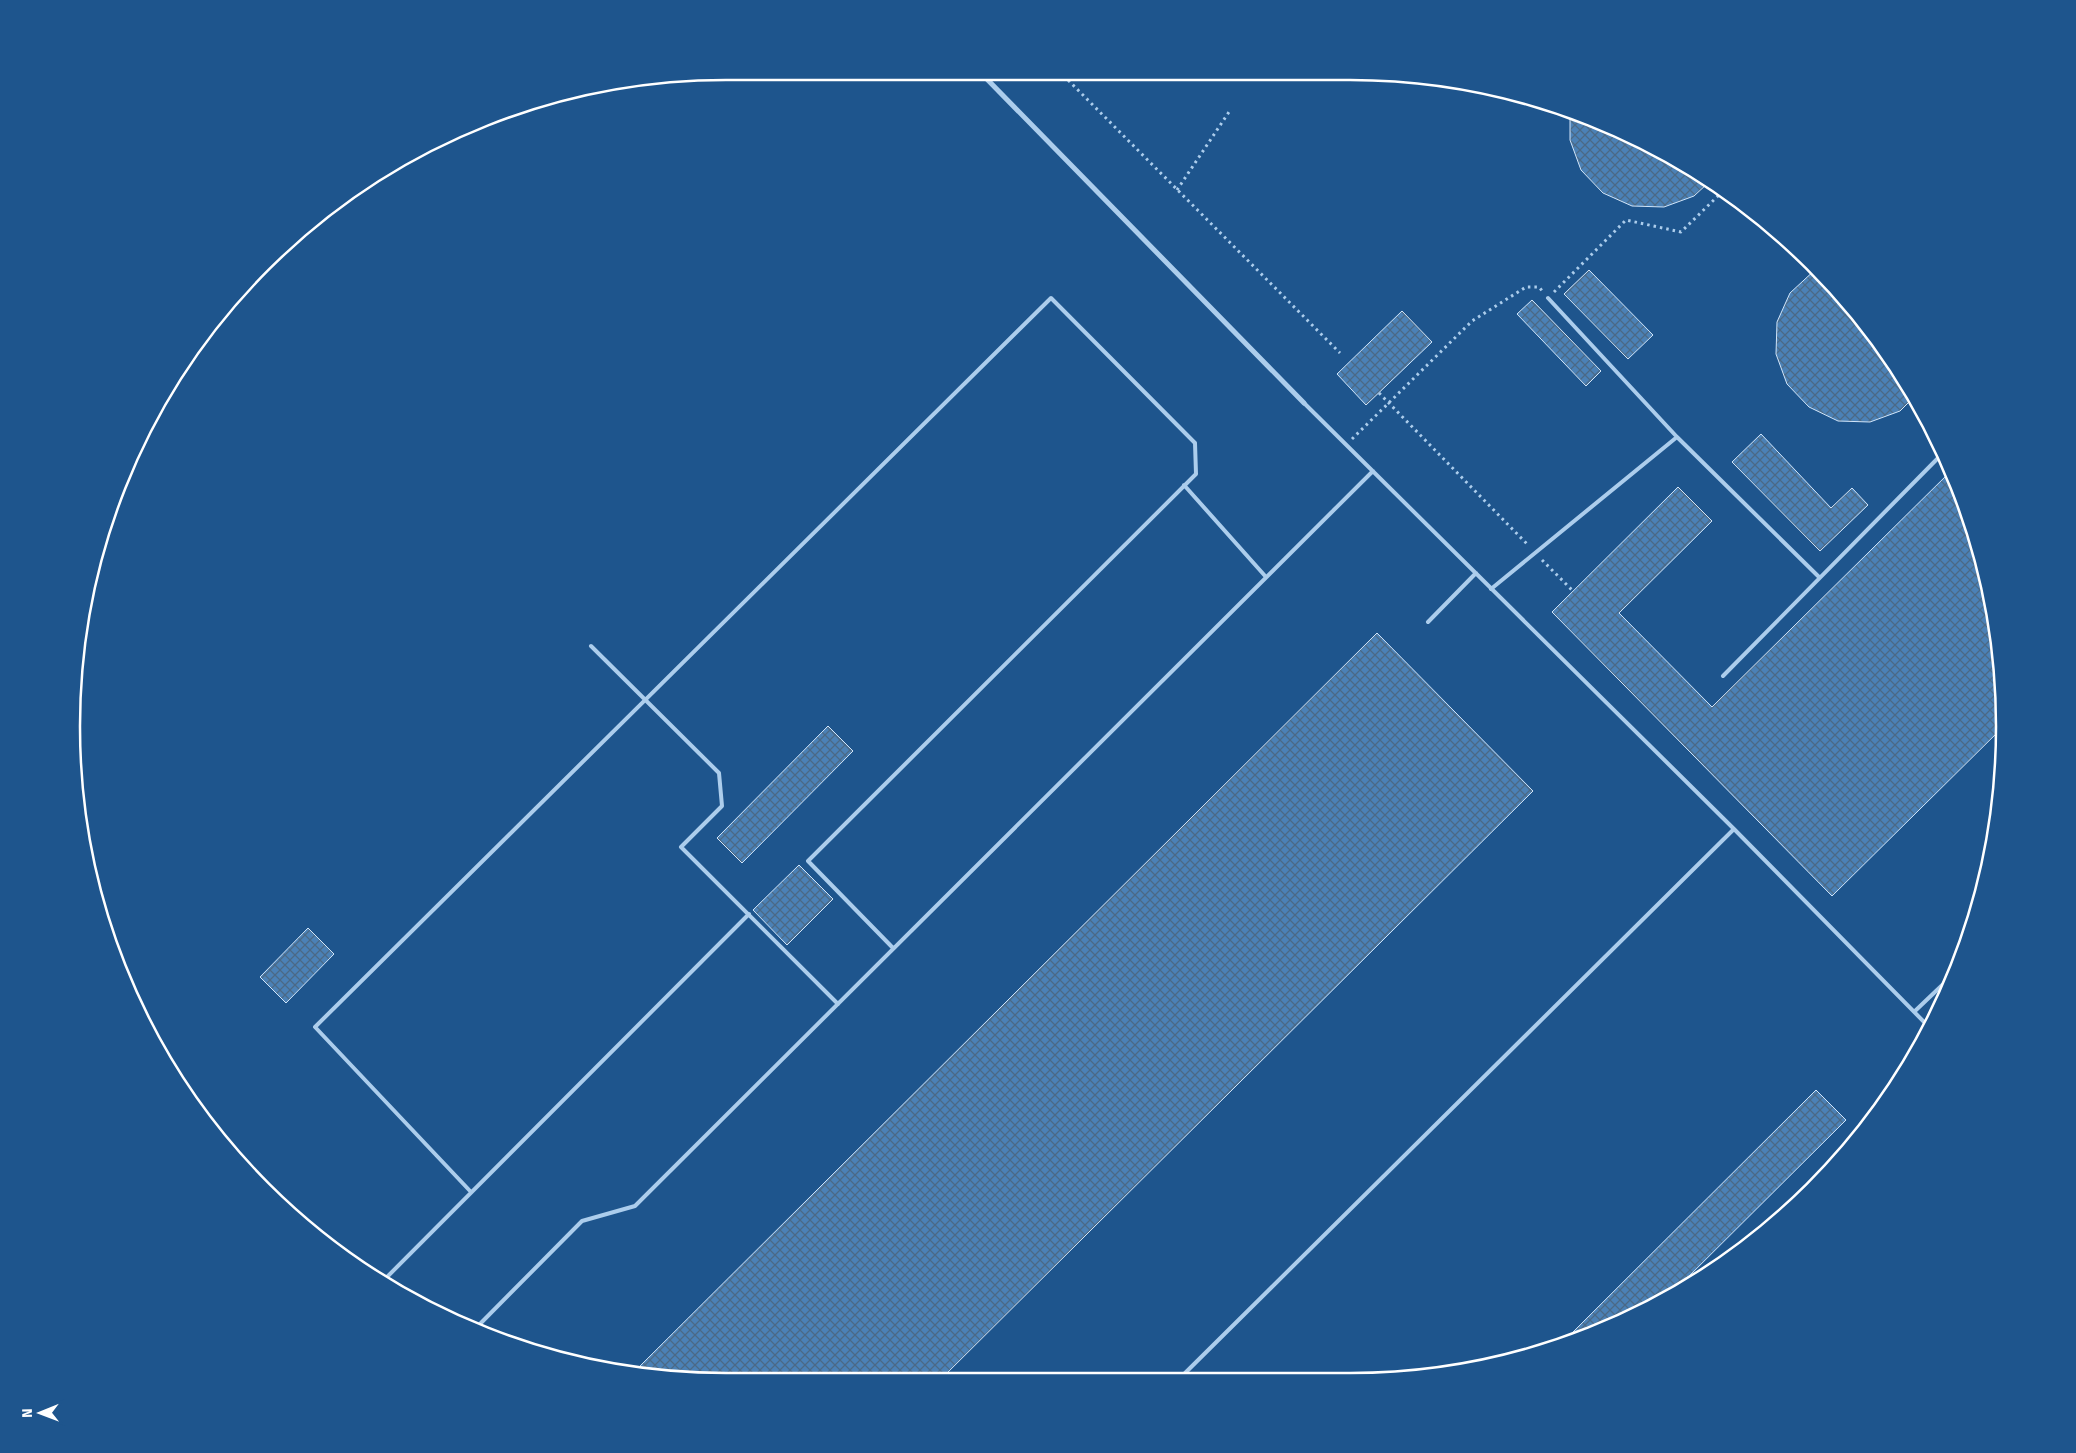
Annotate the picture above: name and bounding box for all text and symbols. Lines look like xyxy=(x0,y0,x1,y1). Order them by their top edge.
north arrow xyxy=(15,1388,65,1438)
text: N xyxy=(19,1408,36,1418)

